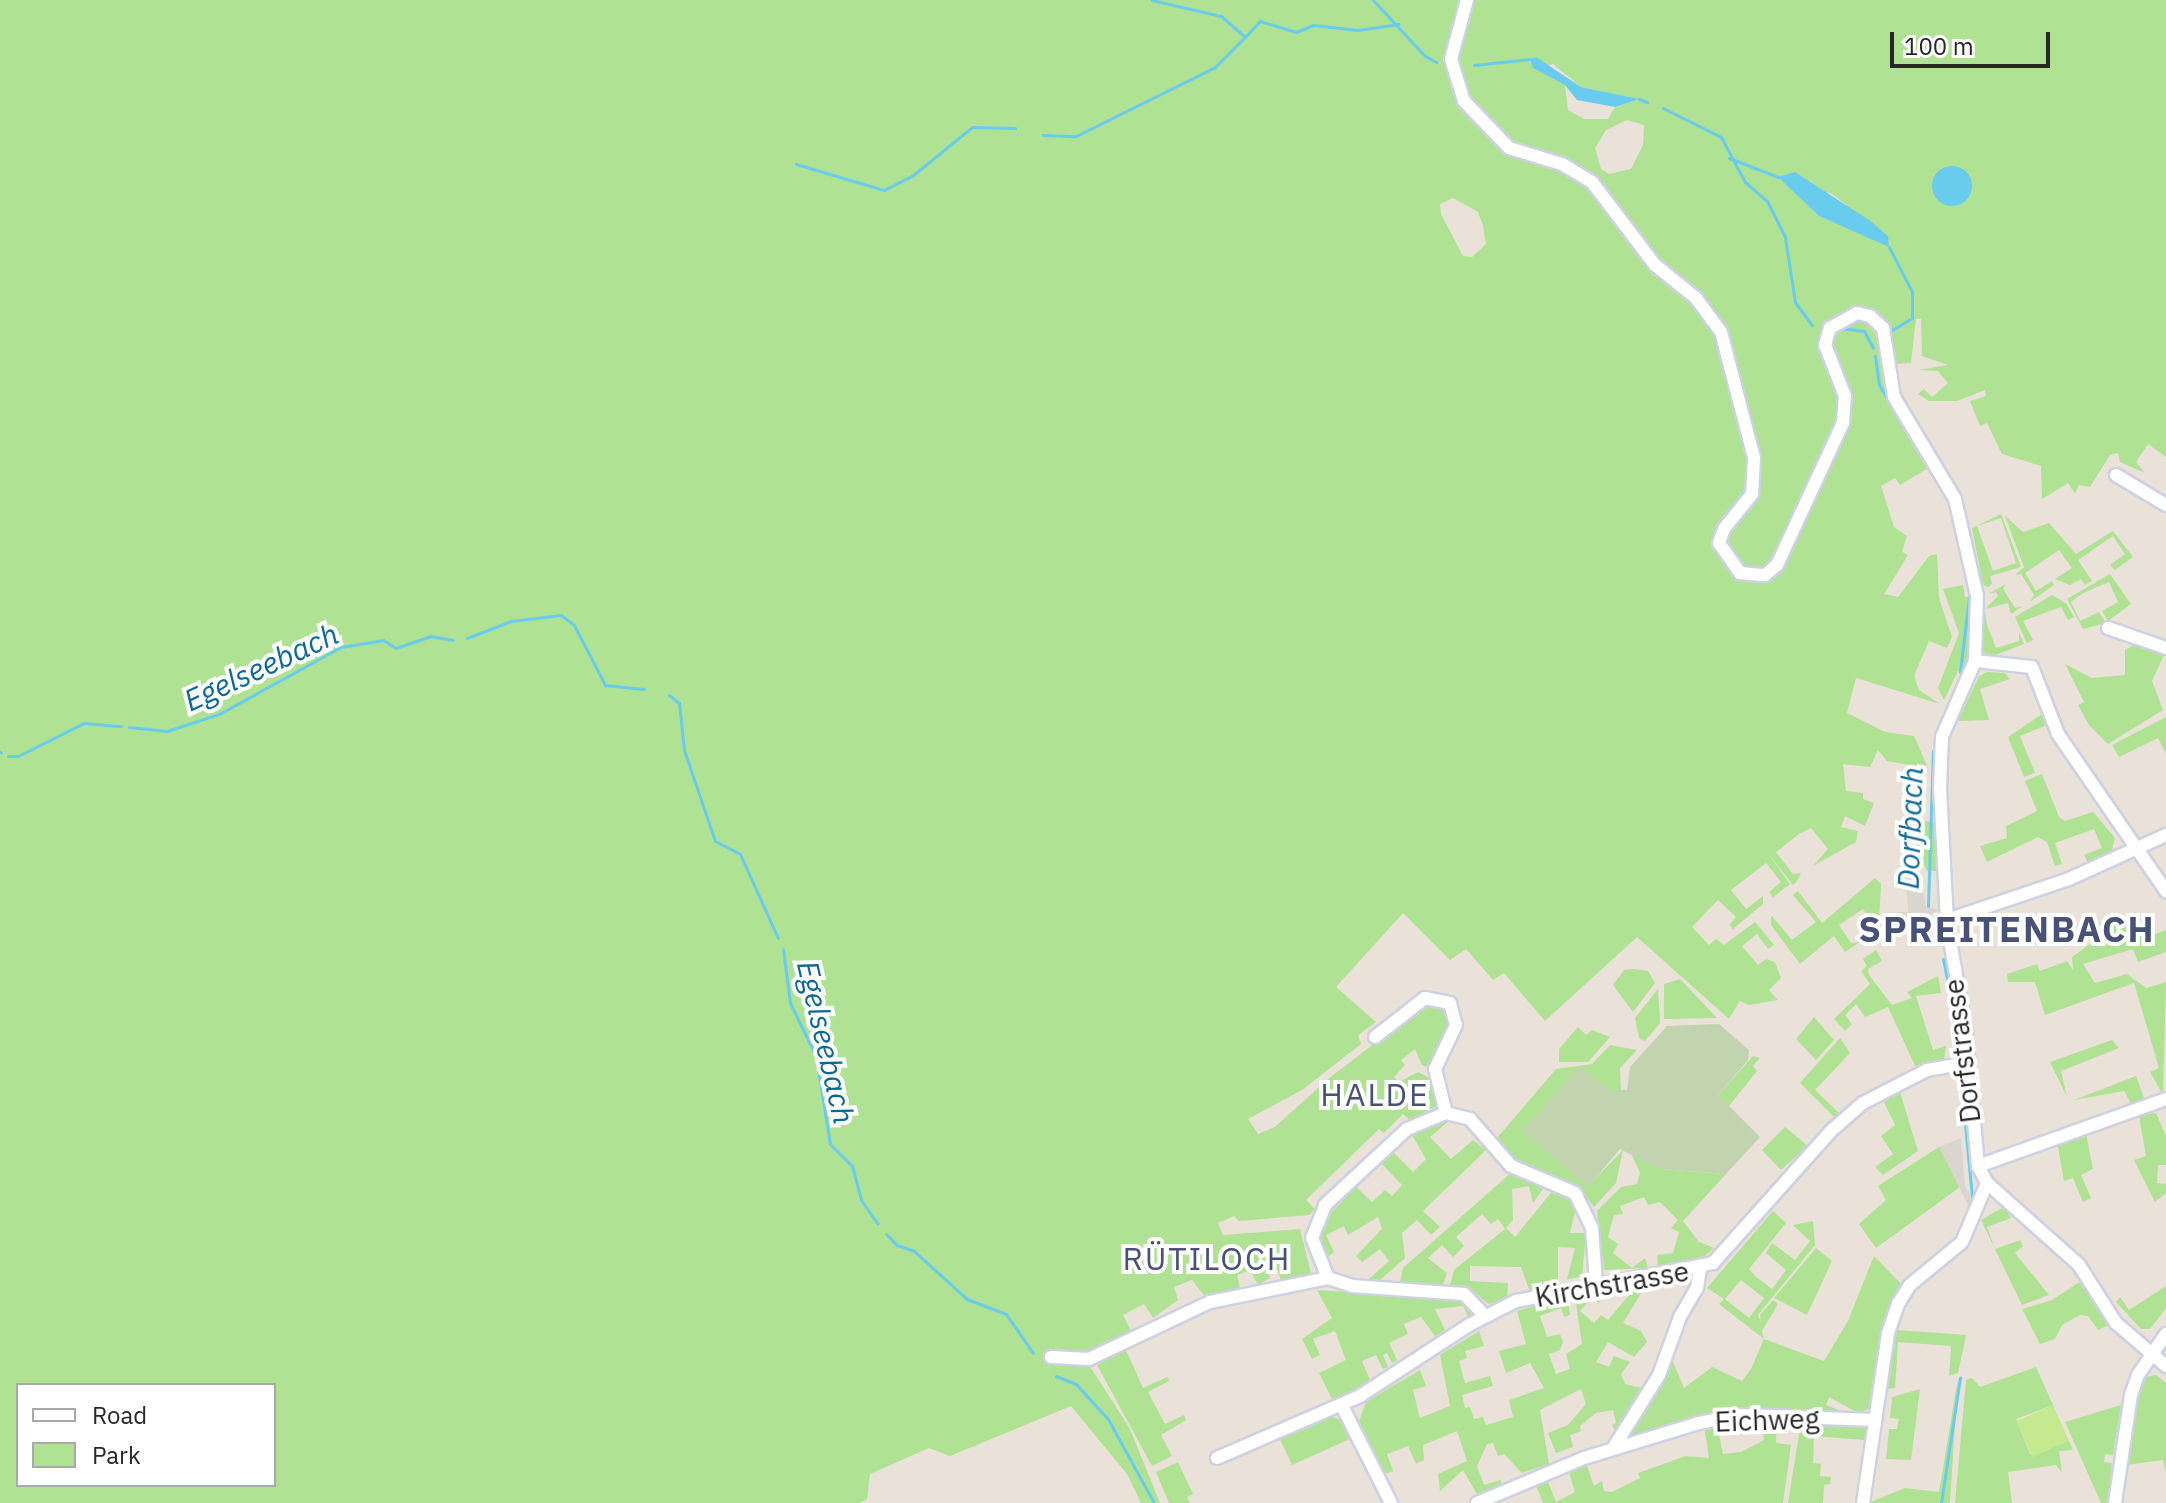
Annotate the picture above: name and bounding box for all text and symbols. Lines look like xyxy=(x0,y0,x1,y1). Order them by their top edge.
scale bar xyxy=(1894,16,2054,66)
text: 100 m xyxy=(1904,30,1974,62)
water label: Egelseebach xyxy=(178,616,344,718)
water label: Dorfbach xyxy=(1890,766,1930,890)
district label: SPREITENBACH xyxy=(1858,907,2156,951)
water label: Egelseebach xyxy=(790,957,862,1127)
street label: Dorfstrasse xyxy=(1937,977,1987,1125)
district label: HALDE xyxy=(1320,1075,1430,1113)
district label: RÜTILOCH xyxy=(1123,1239,1291,1277)
street label: Kirchstrasse xyxy=(1532,1254,1692,1314)
legend xyxy=(16,1383,276,1487)
text: Road xyxy=(92,1399,147,1431)
street label: Eichweg xyxy=(1714,1401,1820,1439)
text: Park xyxy=(92,1439,141,1471)

